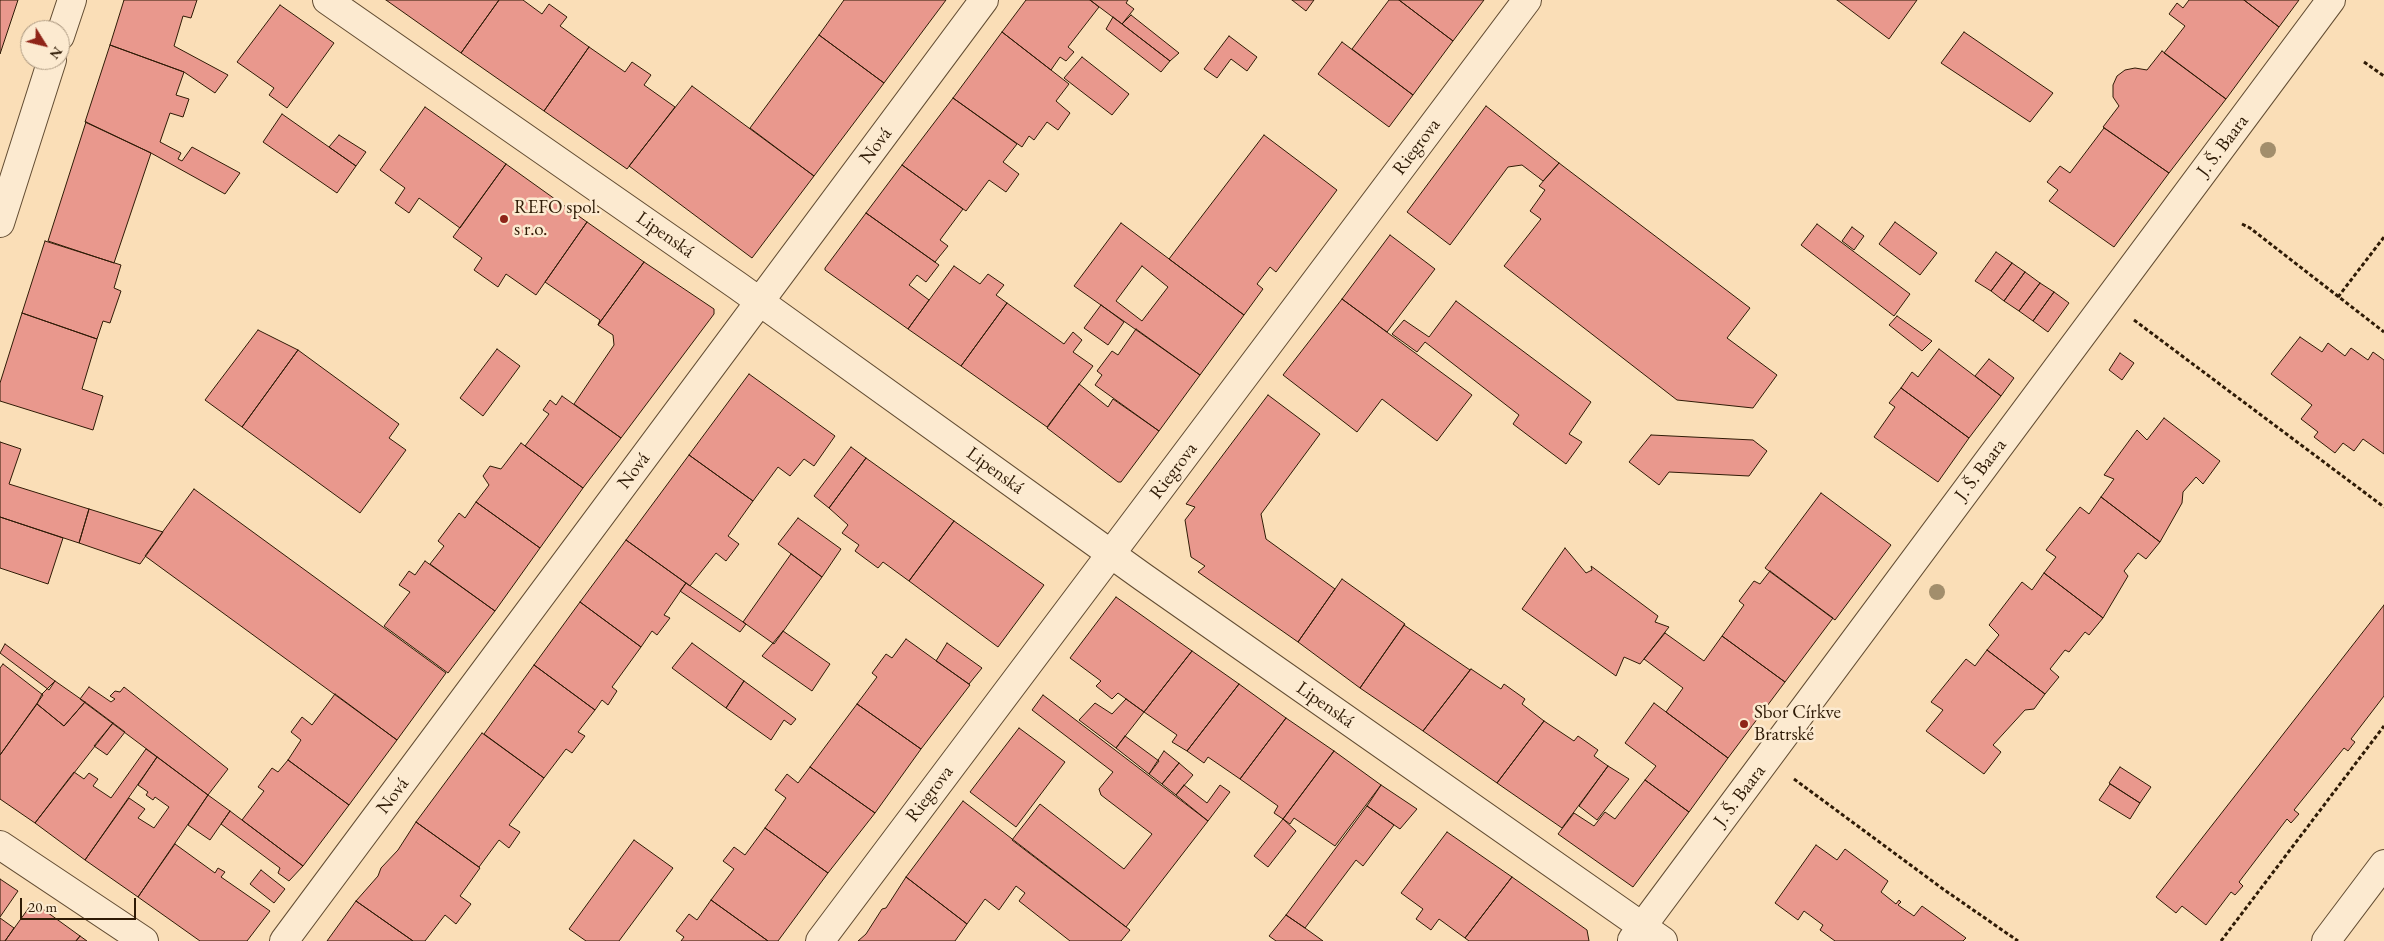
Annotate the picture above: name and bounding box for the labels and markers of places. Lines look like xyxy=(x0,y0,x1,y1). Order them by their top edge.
place label: REFO spol. s r.o. xyxy=(514,197,600,241)
marker: REFO spol. s r.o. xyxy=(498,213,510,225)
place label: Sbor Církve Bratrské xyxy=(1754,702,1841,746)
marker: Sbor Církve Bratrské xyxy=(1738,718,1750,730)

